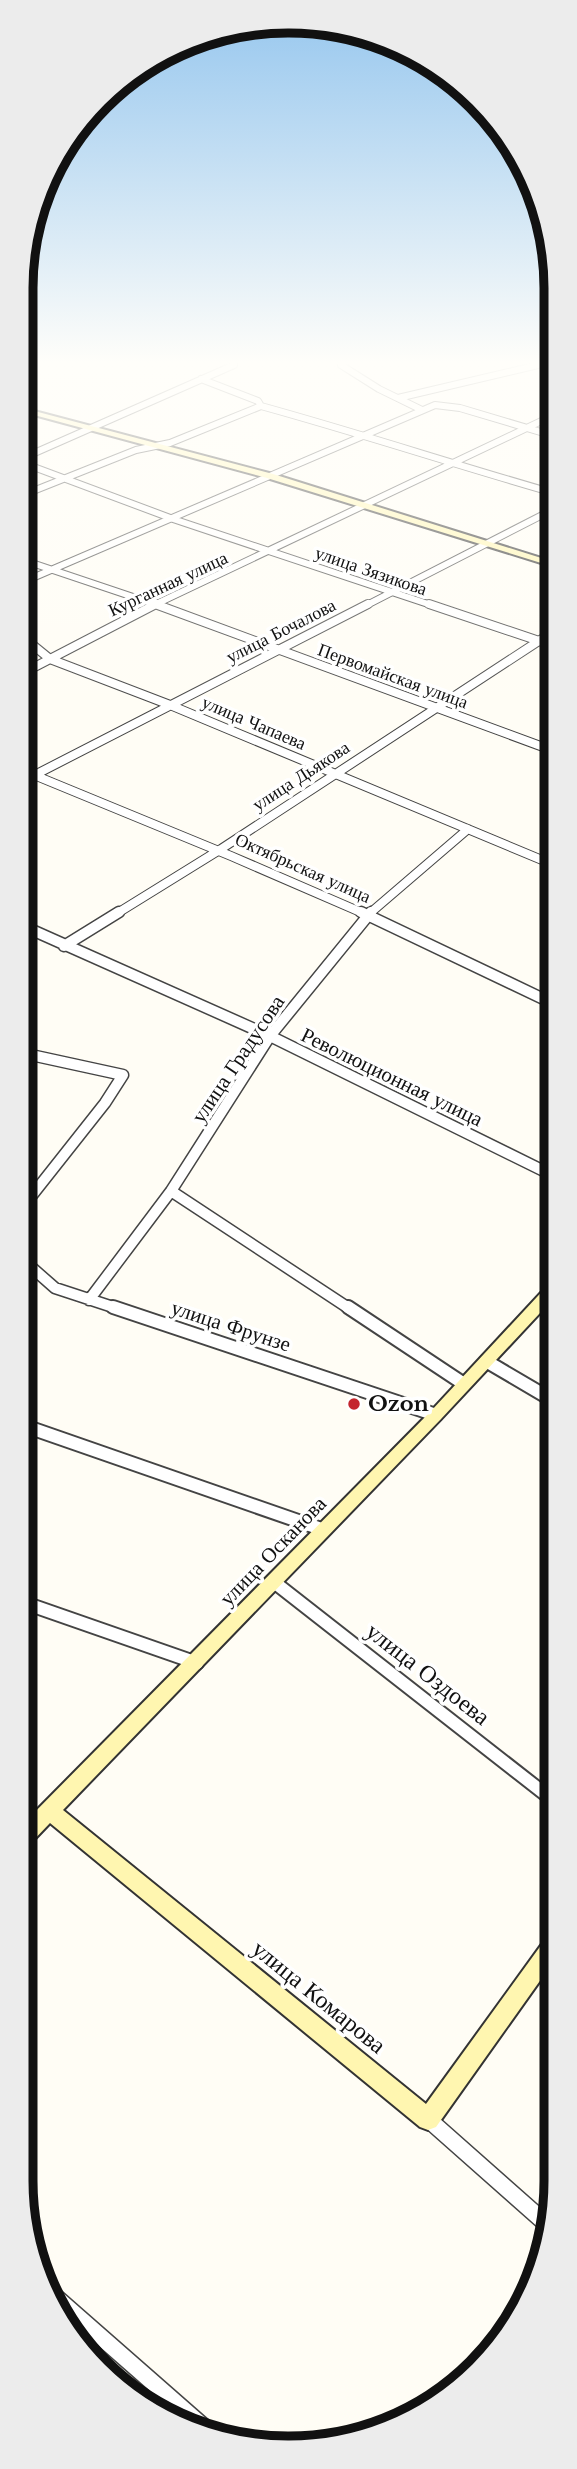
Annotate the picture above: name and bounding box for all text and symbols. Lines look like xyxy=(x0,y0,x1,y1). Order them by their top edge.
street label: улица Зязикова xyxy=(312,542,430,600)
street label: Курганная улица xyxy=(105,547,231,621)
street label: улица Бочалова xyxy=(223,594,339,668)
street label: Первомайская улица xyxy=(315,639,471,713)
street label: улица Чапаева xyxy=(199,691,309,755)
street label: улица Дьякова xyxy=(248,736,354,816)
street label: Октябрьская улица xyxy=(232,828,374,908)
street label: улица Градусова xyxy=(186,990,291,1128)
street label: Революционная улица xyxy=(297,1022,488,1133)
street label: улица Фрунзе xyxy=(168,1294,294,1358)
place label: Ozon xyxy=(368,1391,429,1417)
marker: Ozon xyxy=(346,1396,362,1412)
street label: улица Осканова xyxy=(214,1490,332,1611)
street label: улица Оздоева xyxy=(361,1616,496,1731)
street label: улица Комарова xyxy=(247,1934,392,2060)

